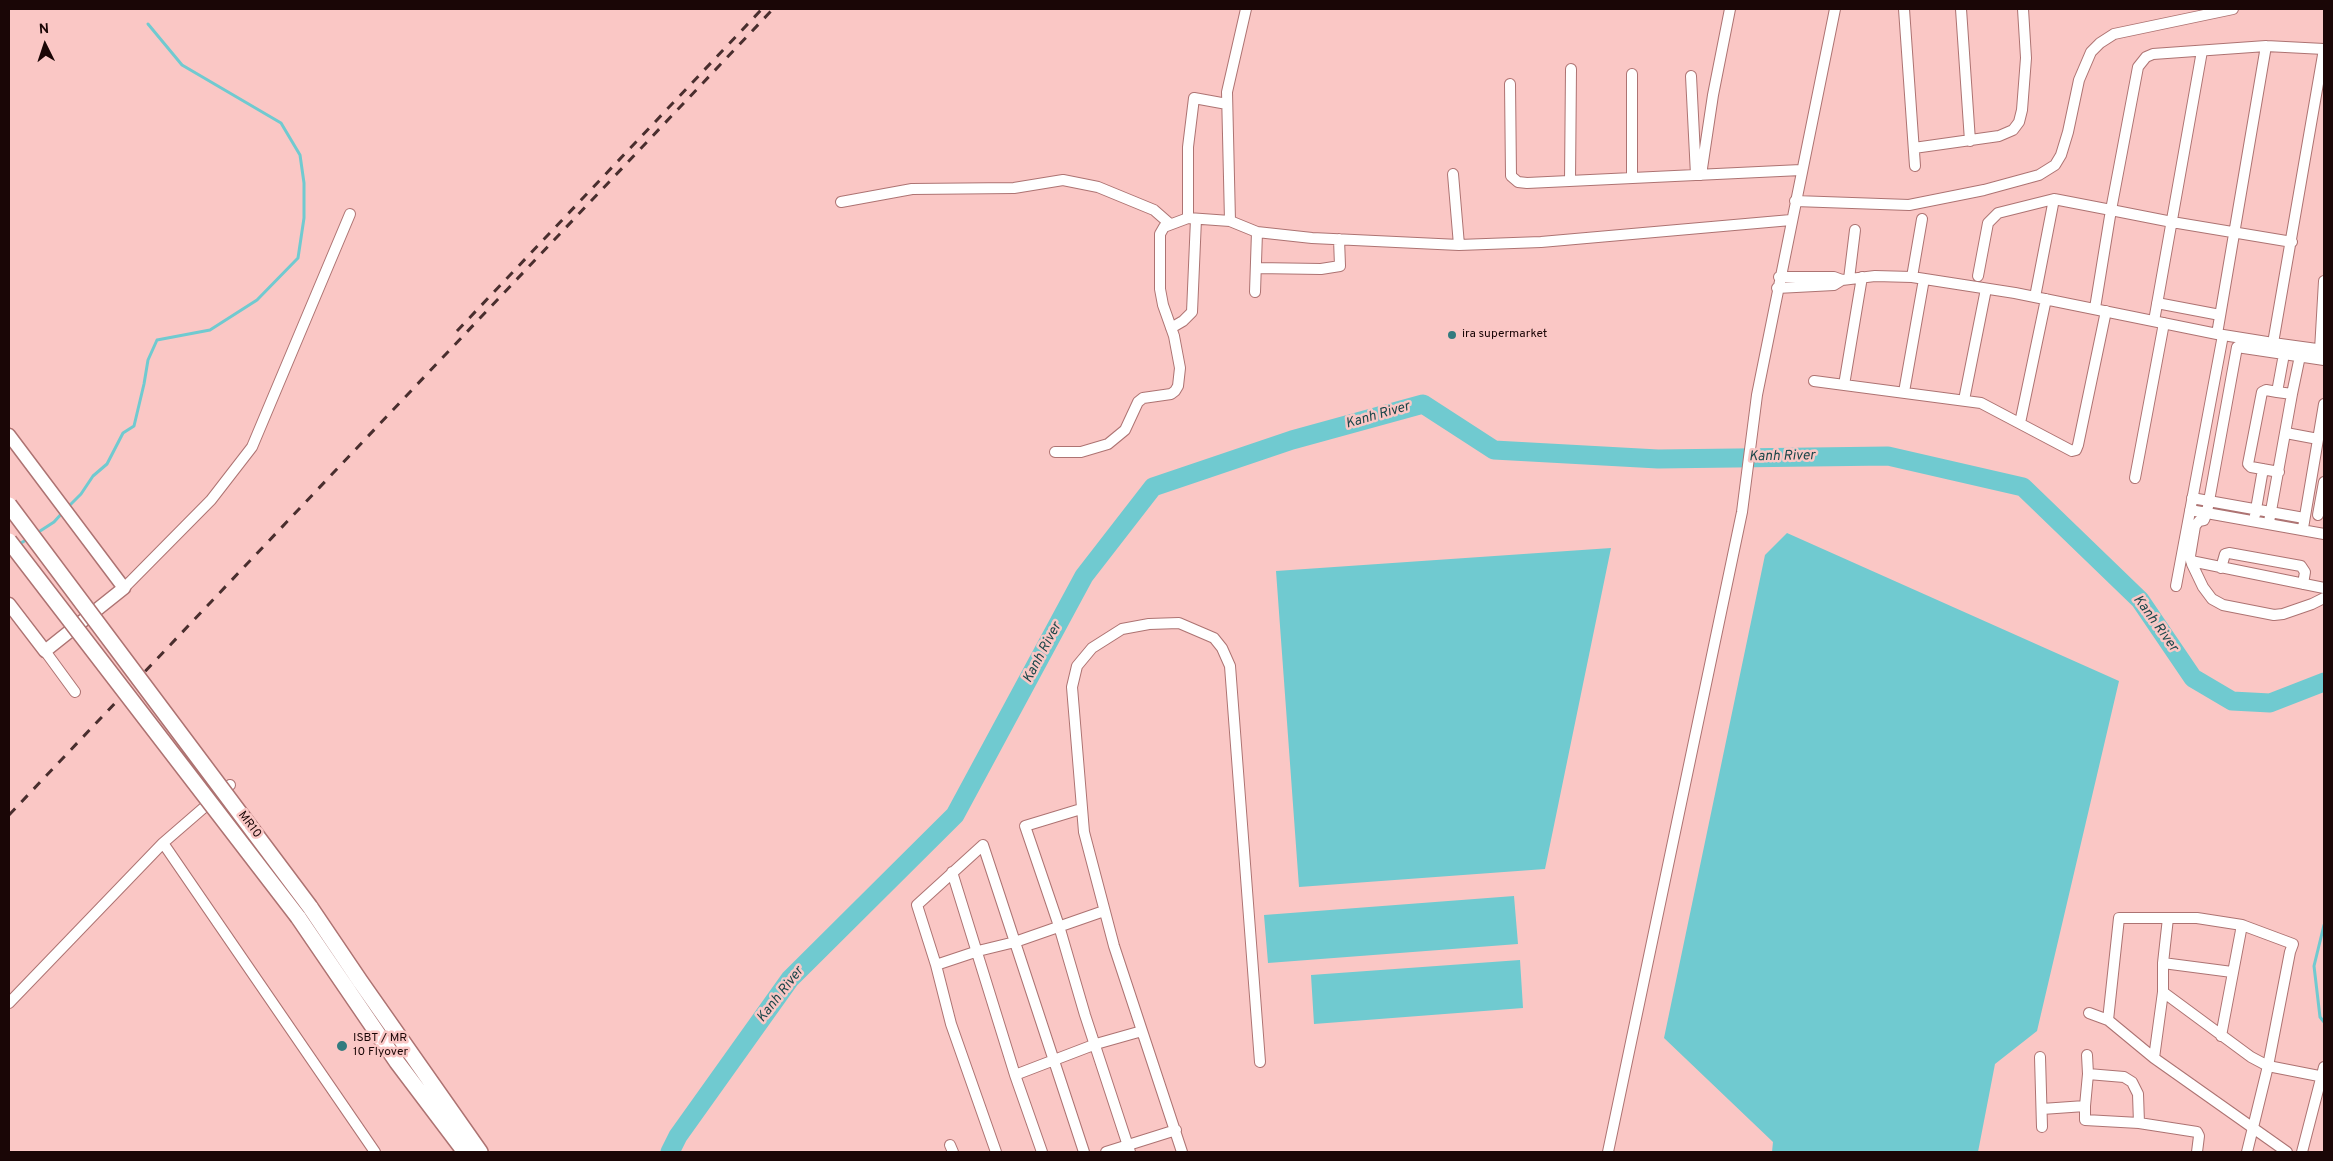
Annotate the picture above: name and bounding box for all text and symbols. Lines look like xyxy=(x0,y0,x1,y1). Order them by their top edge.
north arrow xyxy=(20,20,70,70)
text: N xyxy=(38,21,50,38)
place label: ira supermarket xyxy=(1462,328,1547,342)
marker: ira supermarket xyxy=(1446,329,1458,341)
water label: Kanh River xyxy=(1344,399,1412,433)
water label: Kanh River xyxy=(1749,448,1815,466)
water label: Kanh River xyxy=(2129,592,2181,656)
water label: Kanh River xyxy=(1020,620,1066,686)
street label: MR10 xyxy=(234,809,264,841)
water label: Kanh River xyxy=(754,964,808,1026)
place label: ISBT / MR 10 Flyover xyxy=(353,1032,408,1060)
marker: ISBT / MR 10 Flyover xyxy=(335,1039,349,1053)

